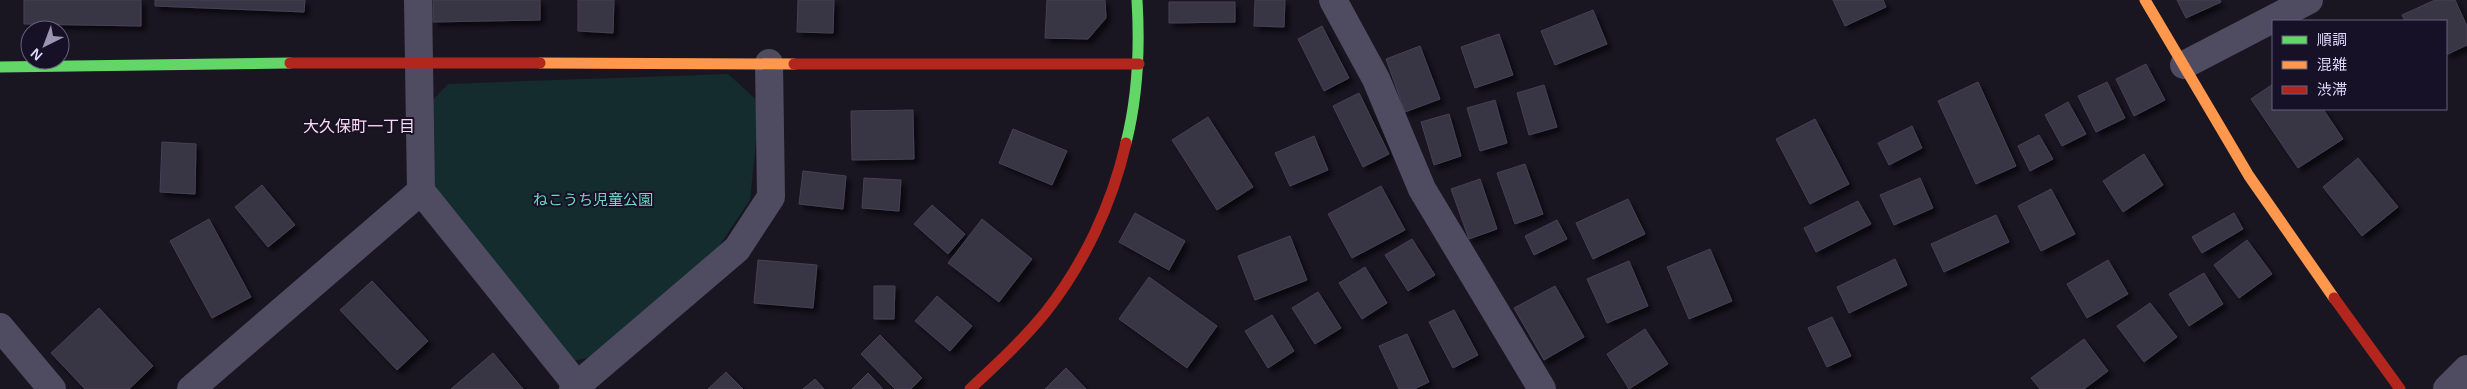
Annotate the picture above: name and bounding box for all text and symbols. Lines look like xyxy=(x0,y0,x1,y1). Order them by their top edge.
north arrow xyxy=(20,20,70,70)
legend xyxy=(2272,20,2447,110)
text: 順調 xyxy=(2317,31,2347,48)
text: N xyxy=(27,45,45,64)
text: 混雑 xyxy=(2317,56,2347,73)
text: 渋滞 xyxy=(2317,81,2347,98)
district label: 大久保町一丁目 xyxy=(303,118,415,135)
park label: ねこうち児童公園 xyxy=(533,191,653,208)

